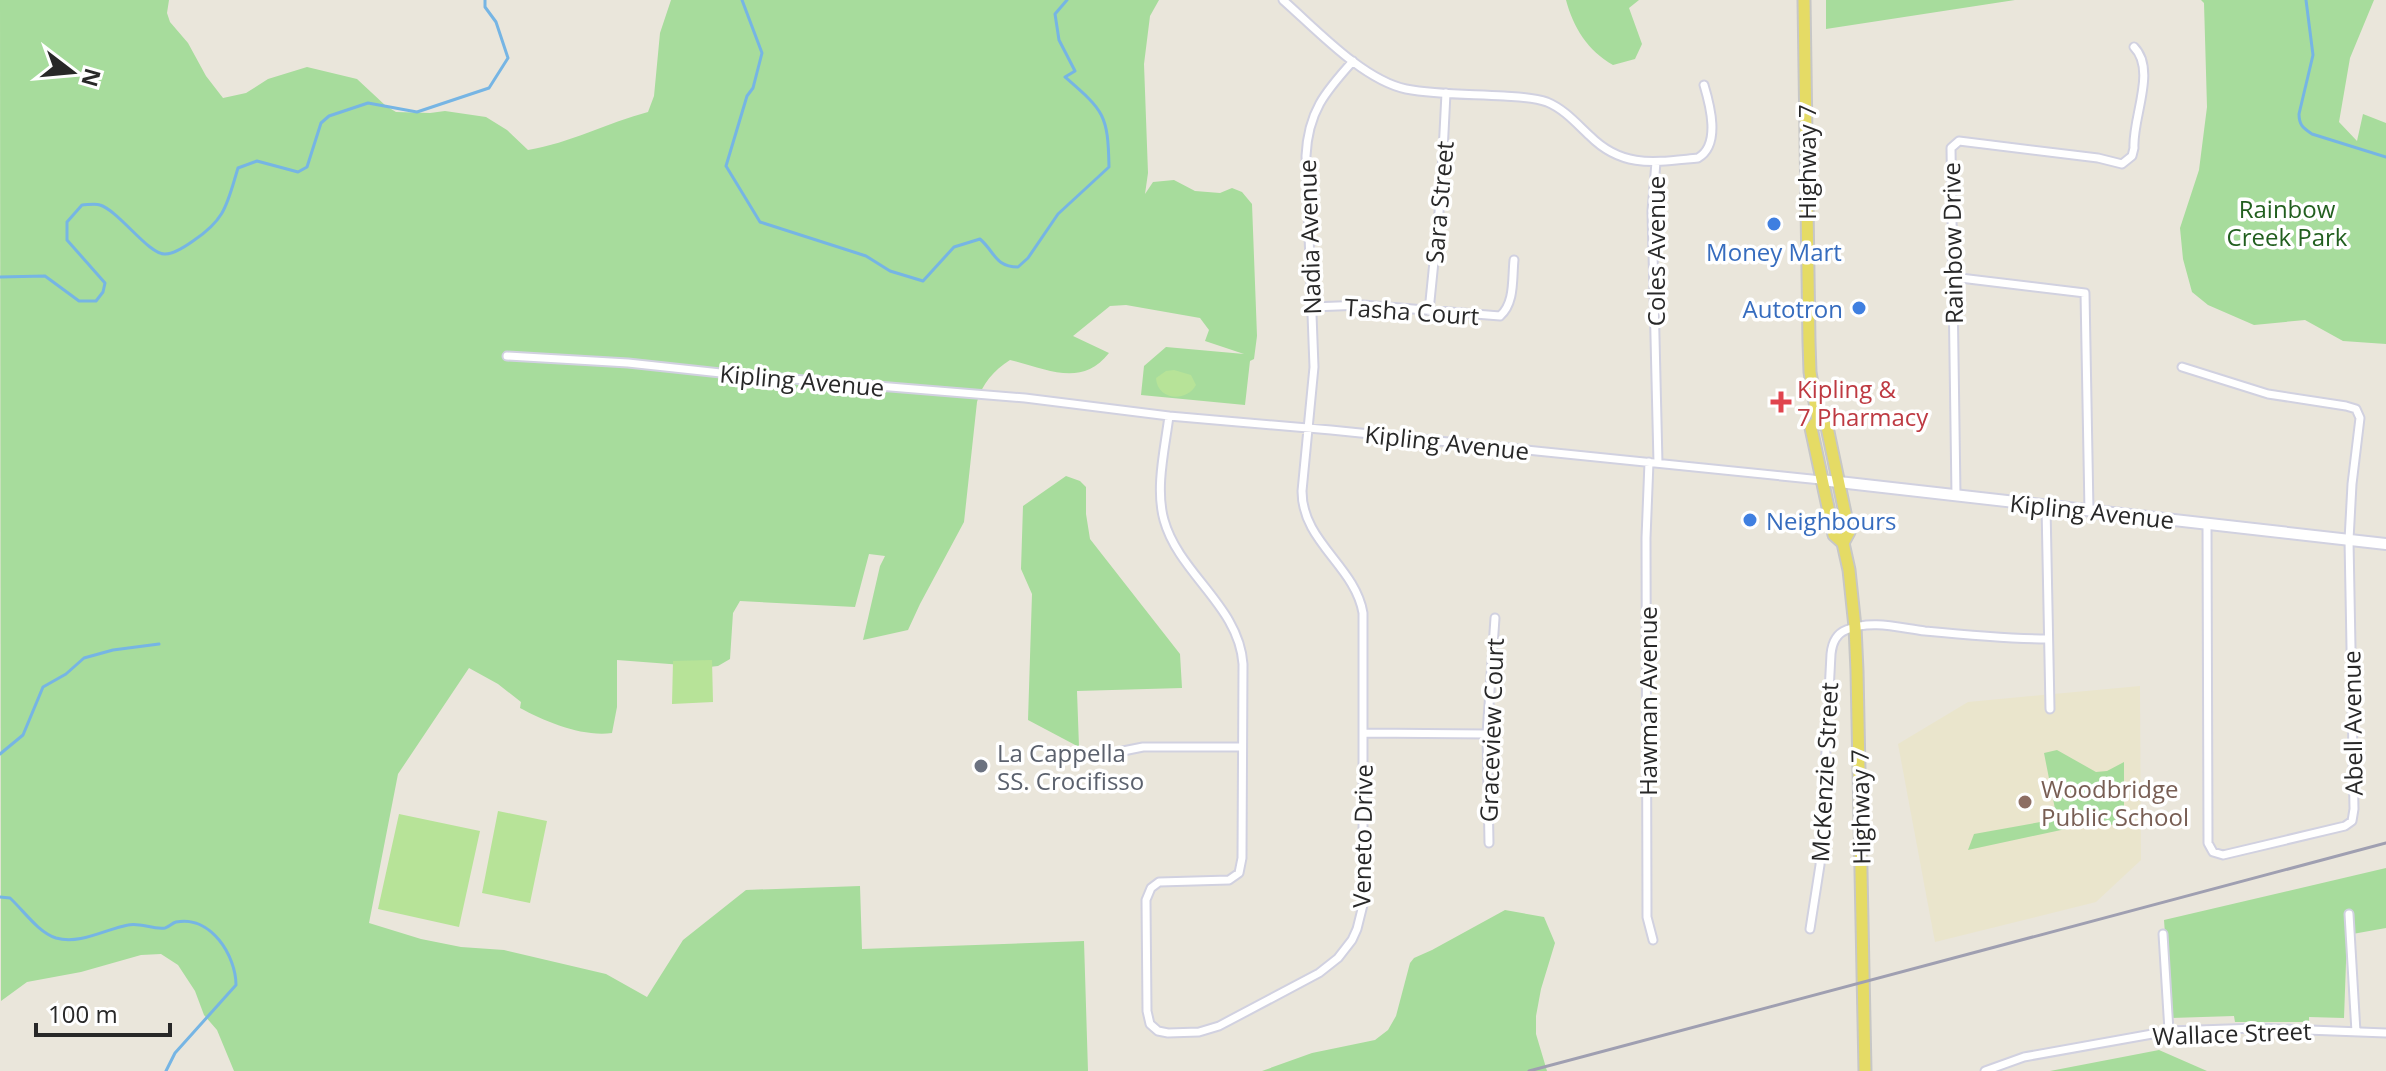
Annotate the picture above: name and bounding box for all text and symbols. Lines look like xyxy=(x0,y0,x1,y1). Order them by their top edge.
north arrow xyxy=(32,32,112,112)
text: N xyxy=(75,65,109,91)
street label: Highway 7 xyxy=(1790,104,1823,220)
street label: Sara Street xyxy=(1417,139,1461,265)
street label: Nadia Avenue xyxy=(1290,159,1328,315)
street label: Rainbow Drive xyxy=(1934,162,1970,324)
street label: Coles Avenue xyxy=(1639,176,1672,326)
park label: Rainbow Creek Park xyxy=(2227,192,2348,253)
marker: Money Mart xyxy=(1765,215,1783,233)
place label: Money Mart xyxy=(1706,235,1842,268)
street label: Tasha Court xyxy=(1344,290,1480,332)
place label: Autotron xyxy=(1743,292,1843,325)
marker: Autotron xyxy=(1850,299,1868,317)
street label: Kipling Avenue xyxy=(718,356,886,404)
place label: Kipling & 7 Pharmacy xyxy=(1797,372,1929,433)
marker: Kipling & 7 Pharmacy xyxy=(1772,393,1790,411)
street label: Kipling Avenue xyxy=(1363,417,1531,467)
street label: Kipling Avenue xyxy=(2008,486,2176,536)
place label: Neighbours xyxy=(1766,504,1896,537)
marker: Neighbours xyxy=(1741,511,1759,529)
street label: Hawman Avenue xyxy=(1631,606,1664,796)
street label: Graceview Court xyxy=(1471,637,1511,823)
street label: Abell Avenue xyxy=(2334,650,2370,796)
street label: McKenzie Street xyxy=(1803,681,1845,863)
place label: La Cappella SS. Crocifisso xyxy=(997,736,1144,797)
street label: Highway 7 xyxy=(1842,749,1878,865)
marker: La Cappella SS. Crocifisso xyxy=(972,757,990,775)
street label: Veneto Drive xyxy=(1344,764,1380,908)
place label: Woodbridge Public School xyxy=(2041,772,2189,833)
marker: Woodbridge Public School xyxy=(2016,793,2034,811)
scale bar xyxy=(36,987,170,1037)
text: 100 m xyxy=(48,997,118,1030)
street label: Wallace Street xyxy=(2152,1014,2312,1052)

